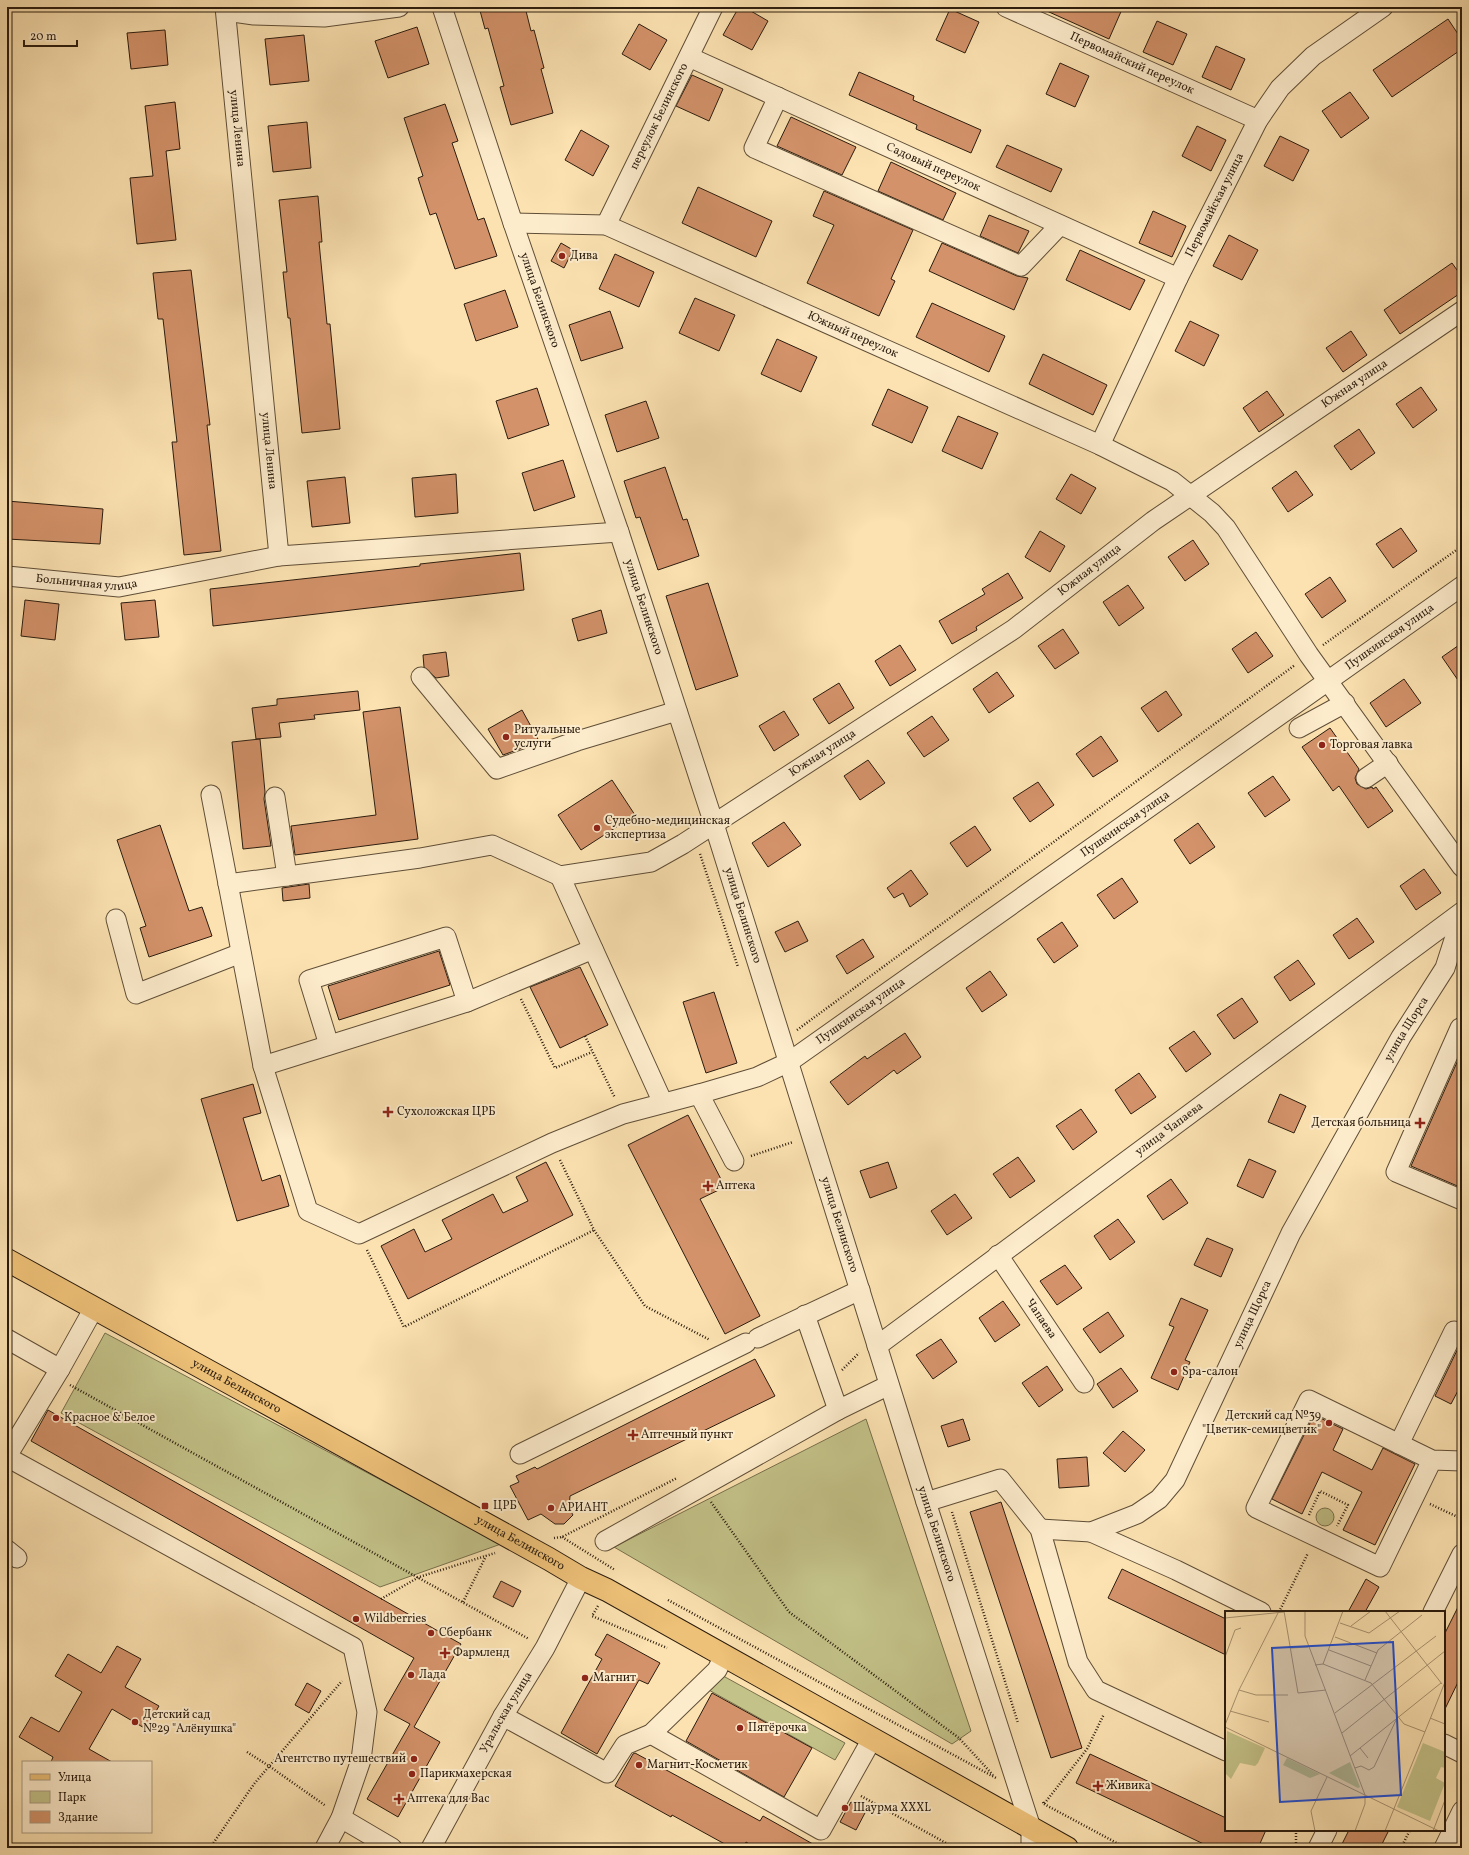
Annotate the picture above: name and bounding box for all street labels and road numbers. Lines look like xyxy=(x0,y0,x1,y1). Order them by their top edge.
street label: Первомайский переулок xyxy=(1067,29,1197,99)
street label: переулок Белинского xyxy=(626,60,692,172)
street label: улица Ленина xyxy=(225,89,249,168)
street label: Садовый переулок xyxy=(883,139,984,196)
street label: Первомайская улица xyxy=(1182,150,1248,260)
street label: улица Белинского xyxy=(516,250,563,350)
street label: Южный переулок xyxy=(805,308,901,362)
street label: Южная улица xyxy=(1318,356,1391,412)
street label: улица Ленина xyxy=(257,411,280,490)
street label: Южная улица xyxy=(1054,540,1125,600)
street label: улица Белинского xyxy=(620,557,666,657)
street label: Больничная улица xyxy=(35,571,139,595)
street label: Пушкинская улица xyxy=(1342,600,1438,674)
street label: Южная улица xyxy=(786,726,859,781)
street label: Пушкинская улица xyxy=(1078,787,1173,861)
street label: улица Белинского xyxy=(720,866,765,965)
street label: Пушкинская улица xyxy=(813,974,908,1048)
street label: улица Щорса xyxy=(1381,994,1432,1065)
street label: улица Чапаева xyxy=(1132,1099,1207,1160)
street label: улица Белинского xyxy=(817,1175,862,1275)
street label: улица Щорса xyxy=(1230,1278,1276,1351)
street label: Чапаева xyxy=(1022,1296,1060,1342)
street label: улица Белинского xyxy=(189,1355,284,1418)
street label: улица Белинского xyxy=(913,1484,959,1584)
street label: улица Белинского xyxy=(473,1512,568,1574)
street label: Уральская улица xyxy=(476,1669,536,1756)

